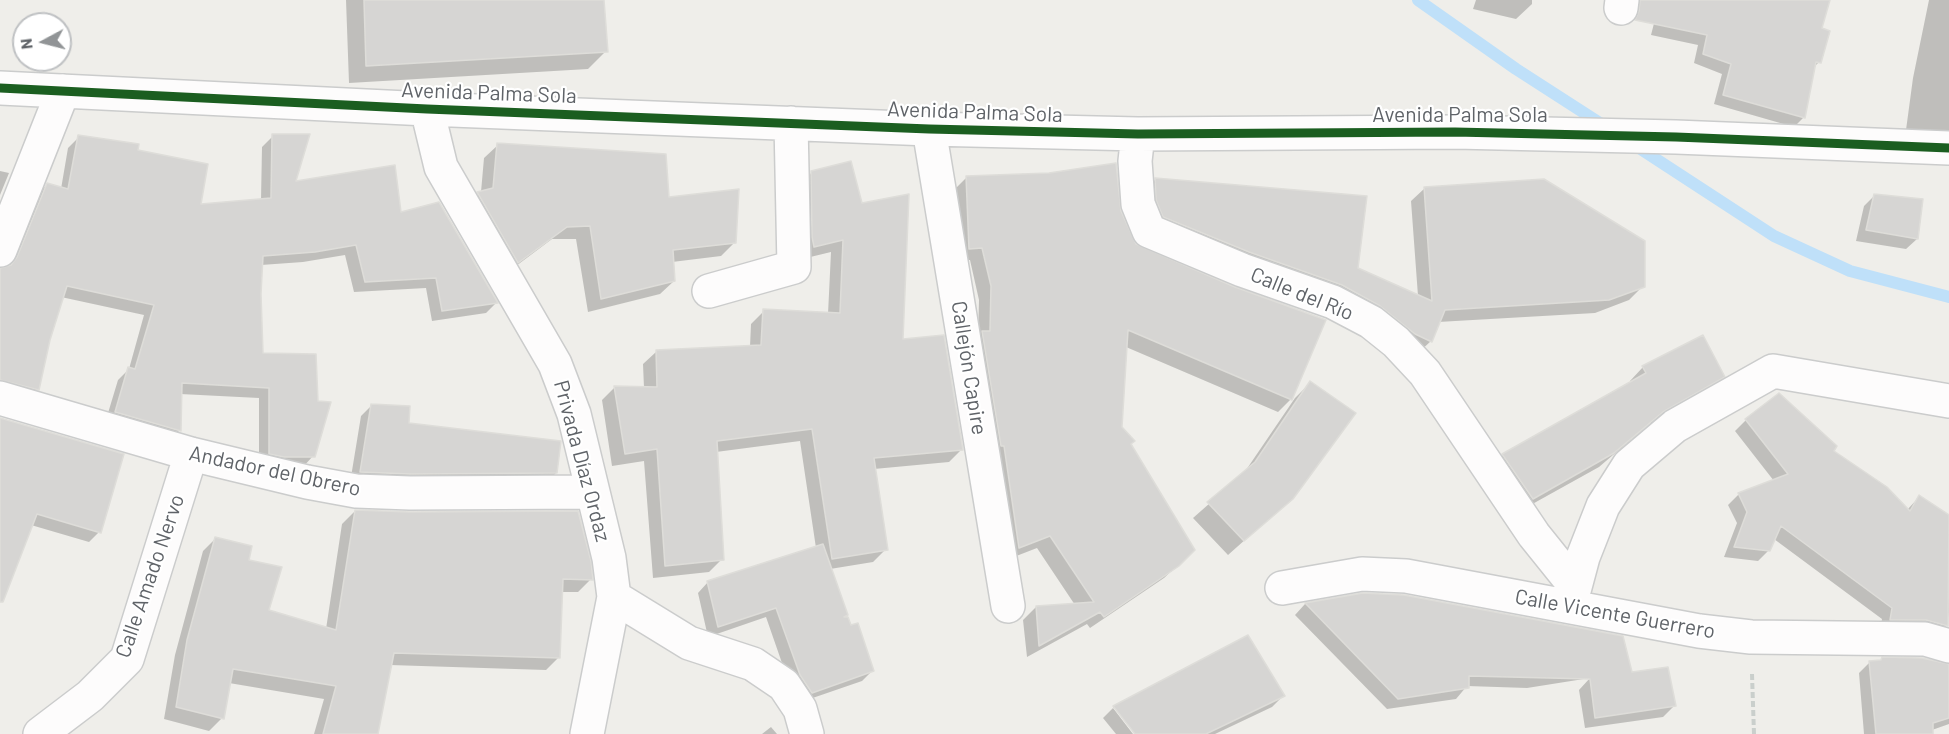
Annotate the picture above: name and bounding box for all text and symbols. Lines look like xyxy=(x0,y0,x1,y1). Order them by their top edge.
north arrow xyxy=(12,12,72,72)
text: N xyxy=(16,38,36,50)
street label: Avenida Palma Sola xyxy=(401,77,577,109)
street label: Avenida Palma Sola xyxy=(887,96,1063,128)
street label: Avenida Palma Sola xyxy=(1372,102,1548,128)
street label: Calle del Río xyxy=(1247,262,1357,326)
street label: Callejón Capire xyxy=(946,299,992,437)
street label: Privada Díaz Ordaz xyxy=(548,377,616,545)
street label: Andador del Obrero xyxy=(187,441,363,501)
street label: Calle Amado Nervo xyxy=(110,491,190,661)
street label: Calle Vicente Guerrero xyxy=(1513,584,1717,644)

